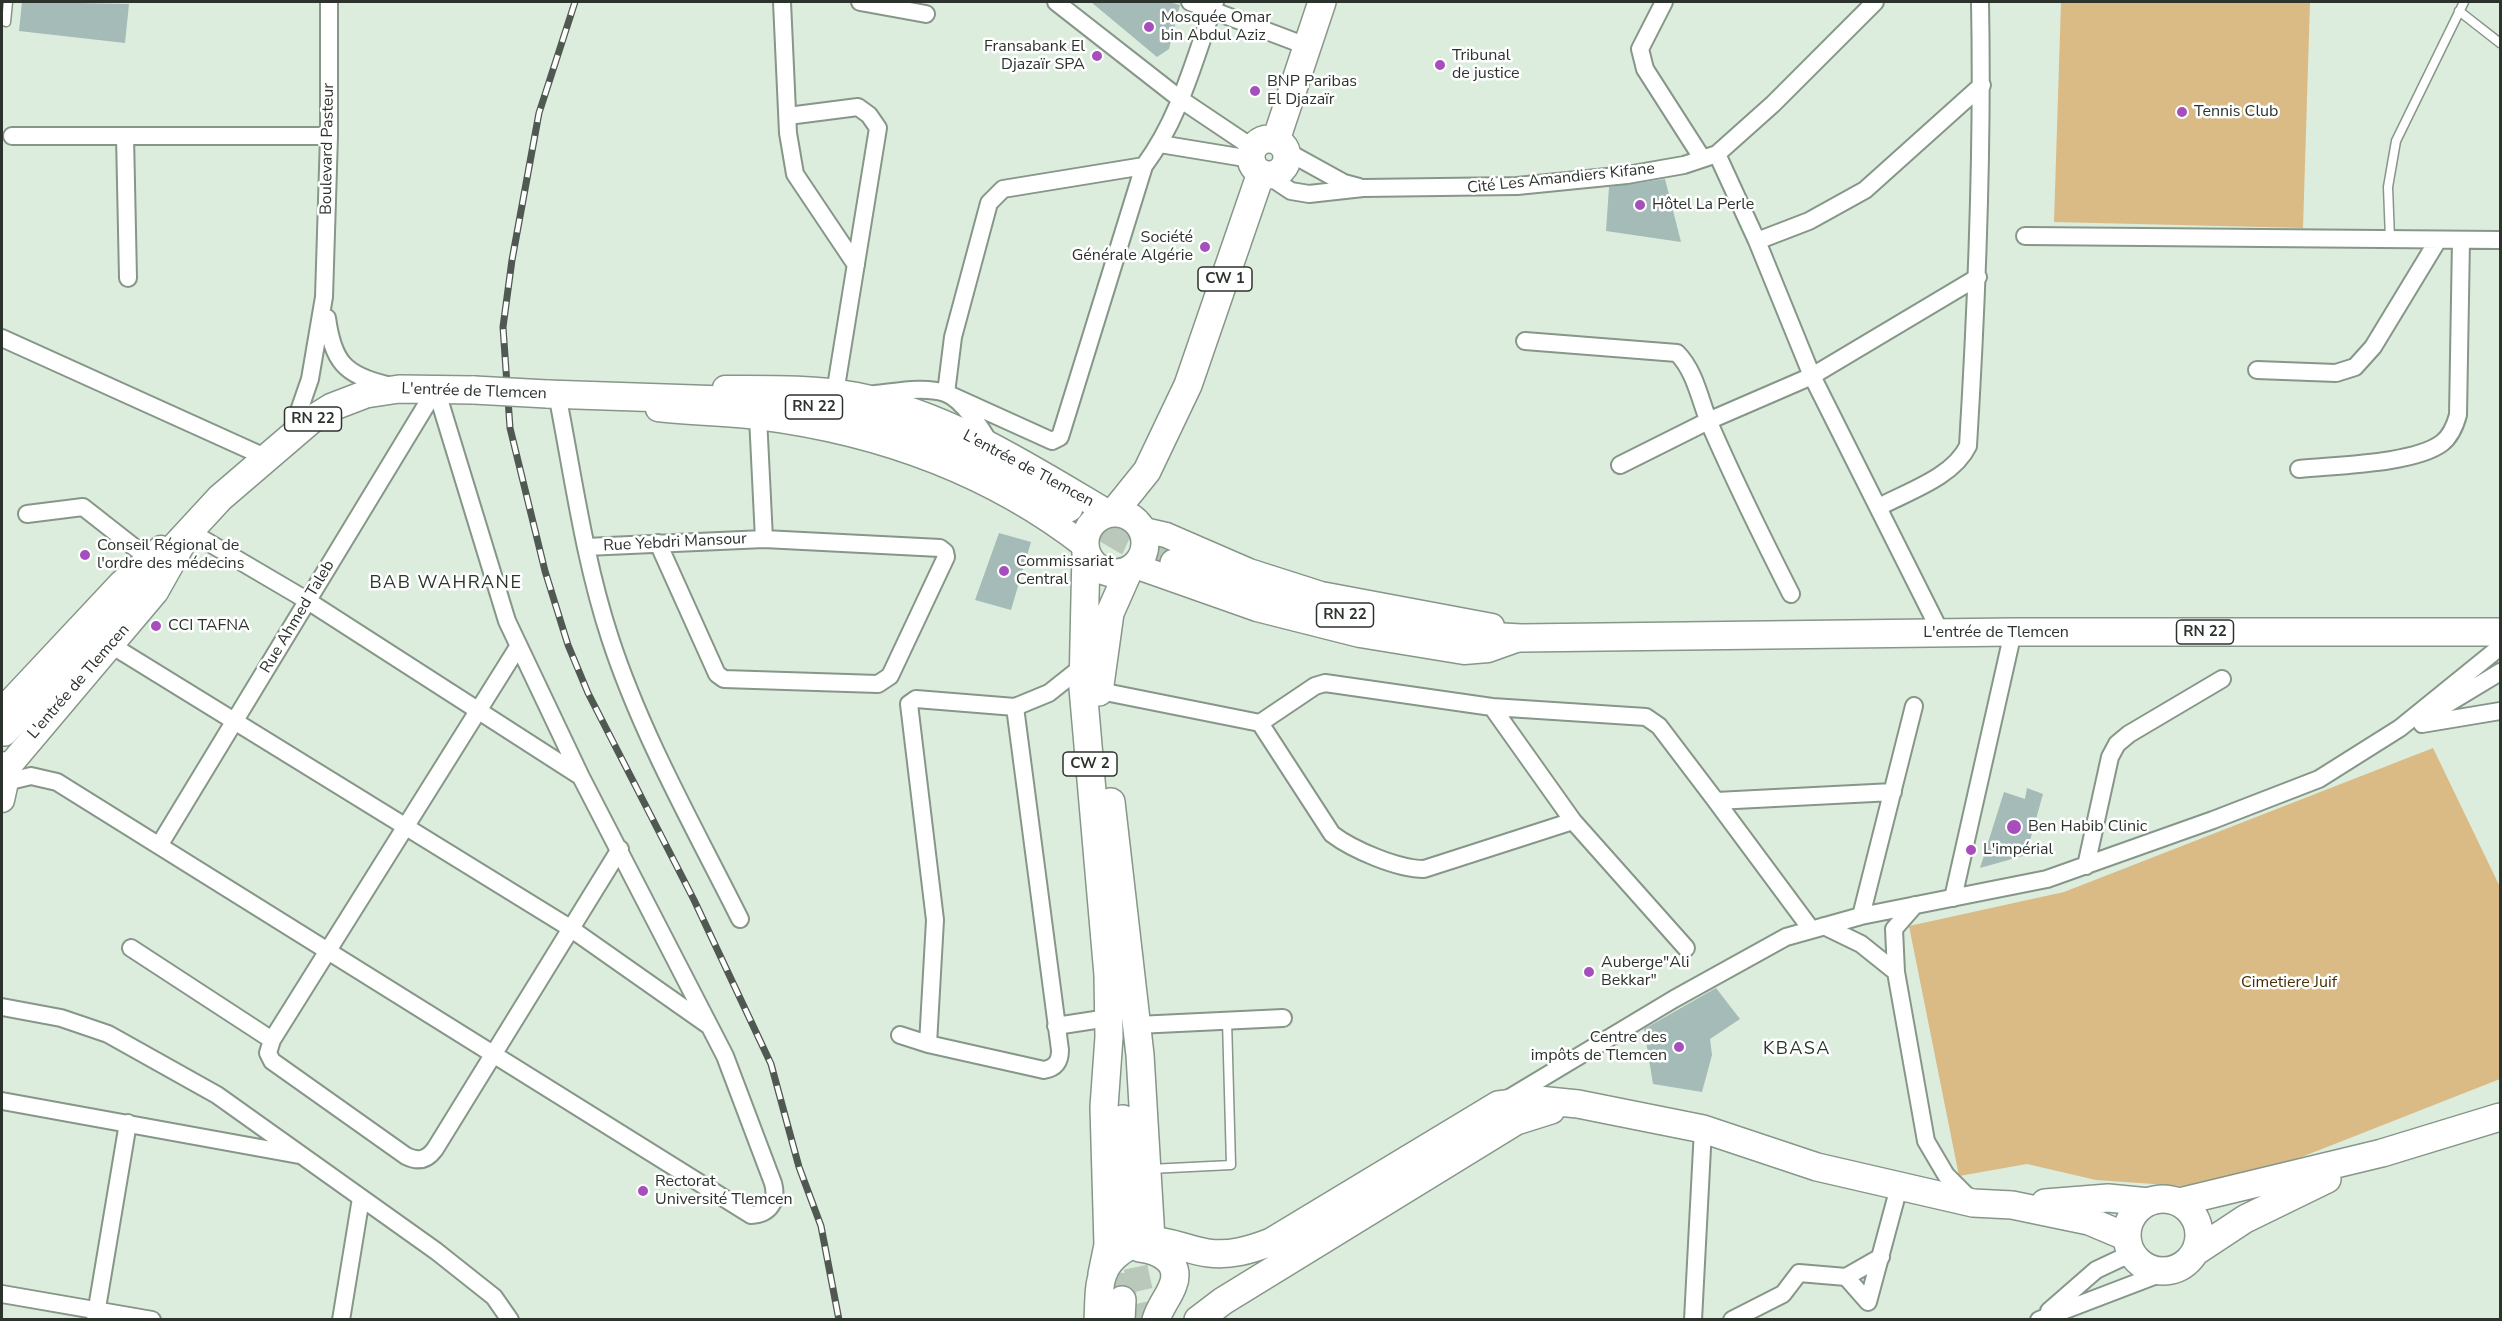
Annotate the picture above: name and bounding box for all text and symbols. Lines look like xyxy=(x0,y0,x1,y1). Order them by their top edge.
place label: Mosquée Omar bin Abdul Aziz xyxy=(1161,8,1271,46)
marker: Mosquée Omar bin Abdul Aziz xyxy=(1142,20,1156,34)
place label: Fransabank El Djazaïr SPA xyxy=(984,37,1085,75)
place label: Tribunal de justice xyxy=(1452,46,1519,84)
marker: Fransabank El Djazaïr SPA xyxy=(1090,49,1104,63)
marker: Tribunal de justice xyxy=(1433,58,1447,72)
place label: BNP Paribas El Djazaïr xyxy=(1267,72,1357,110)
street label: Boulevard Pasteur xyxy=(317,83,339,215)
marker: BNP Paribas El Djazaïr xyxy=(1248,84,1262,98)
place label: Tennis Club xyxy=(2194,102,2278,122)
marker: Tennis Club xyxy=(2175,105,2189,119)
street label: Cité Les Amandiers Kifane xyxy=(1466,160,1656,198)
place label: Hôtel La Perle xyxy=(1652,195,1754,215)
marker: Hôtel La Perle xyxy=(1633,198,1647,212)
place label: Société Générale Algérie xyxy=(1072,228,1193,266)
marker: Société Générale Algérie xyxy=(1198,240,1212,254)
road number: CW 1 xyxy=(1198,267,1252,291)
street label: L'entrée de Tlemcen xyxy=(401,380,547,404)
road number: RN 22 xyxy=(786,395,842,419)
road number: RN 22 xyxy=(284,407,342,431)
street label: L'entrée de Tlemcen xyxy=(959,426,1097,512)
street label: Rue Yebdri Mansour xyxy=(603,530,747,556)
place label: Conseil Régional de l'ordre des médecins xyxy=(97,536,244,574)
marker: Conseil Régional de l'ordre des médecins xyxy=(78,548,92,562)
place label: Commissariat Central xyxy=(1016,552,1114,590)
street label: Rue Ahmed Taleb xyxy=(257,557,339,677)
marker: Commissariat Central xyxy=(997,564,1011,578)
district label: BAB WAHRANE xyxy=(370,573,522,595)
road number: RN 22 xyxy=(1316,603,1374,627)
place label: CCI TAFNA xyxy=(168,616,250,636)
marker: CCI TAFNA xyxy=(149,619,163,633)
road number: RN 22 xyxy=(2176,620,2234,644)
street label: L'entrée de Tlemcen xyxy=(24,621,134,743)
street label: L'entrée de Tlemcen xyxy=(1923,623,2069,643)
road number: CW 2 xyxy=(1063,752,1117,776)
place label: Ben Habib Clinic xyxy=(2028,817,2147,837)
marker: Ben Habib Clinic xyxy=(2005,818,2023,836)
place label: L'impérial xyxy=(1983,840,2053,860)
marker: L'impérial xyxy=(1964,843,1978,857)
place label: Auberge"Ali Bekkar" xyxy=(1601,953,1689,991)
marker: Auberge"Ali Bekkar" xyxy=(1582,965,1596,979)
park label: Cimetiere Juif xyxy=(2241,973,2337,993)
place label: Centre des impôts de Tlemcen xyxy=(1531,1028,1667,1066)
district label: KBASA xyxy=(1763,1039,1831,1061)
marker: Centre des impôts de Tlemcen xyxy=(1672,1040,1686,1054)
place label: Rectorat Université Tlemcen xyxy=(655,1172,793,1210)
marker: Rectorat Université Tlemcen xyxy=(636,1184,650,1198)

